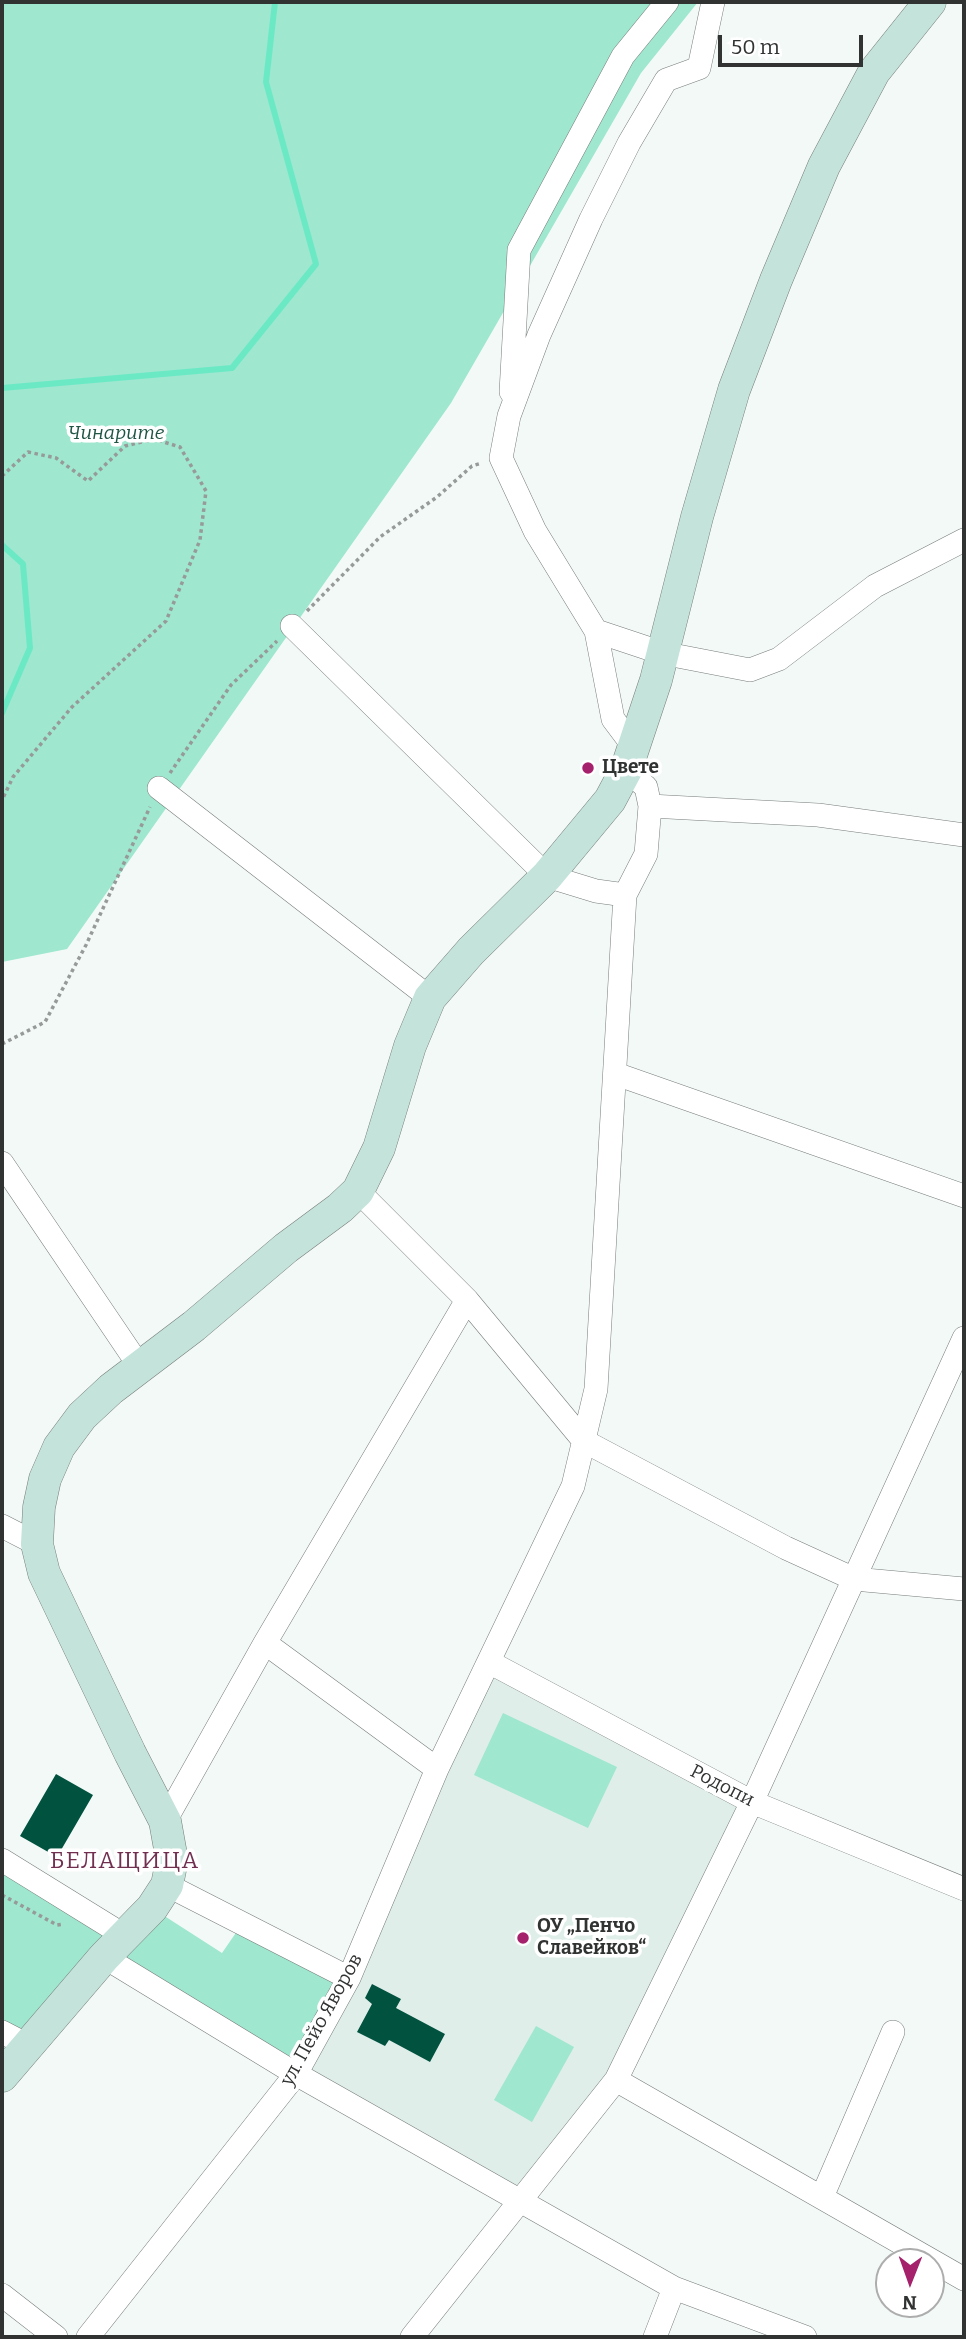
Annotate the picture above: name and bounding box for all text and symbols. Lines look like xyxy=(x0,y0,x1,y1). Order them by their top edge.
scale bar xyxy=(721,21,866,65)
text: 50 m xyxy=(731,34,780,60)
park label: Чинарите xyxy=(68,423,164,445)
place label: Цвете xyxy=(602,757,659,779)
marker: Цвете xyxy=(580,760,596,776)
street label: Родопи xyxy=(686,1760,758,1812)
district label: БЕЛАЩИЦА xyxy=(51,1848,199,1876)
place label: ОУ „Пенчо Славейков“ xyxy=(537,1916,646,1960)
marker: ОУ „Пенчо Славейков“ xyxy=(515,1930,531,1946)
street label: ул. Пейо Яворов xyxy=(276,1950,368,2090)
north arrow xyxy=(875,2248,945,2318)
text: N xyxy=(902,2291,917,2314)

